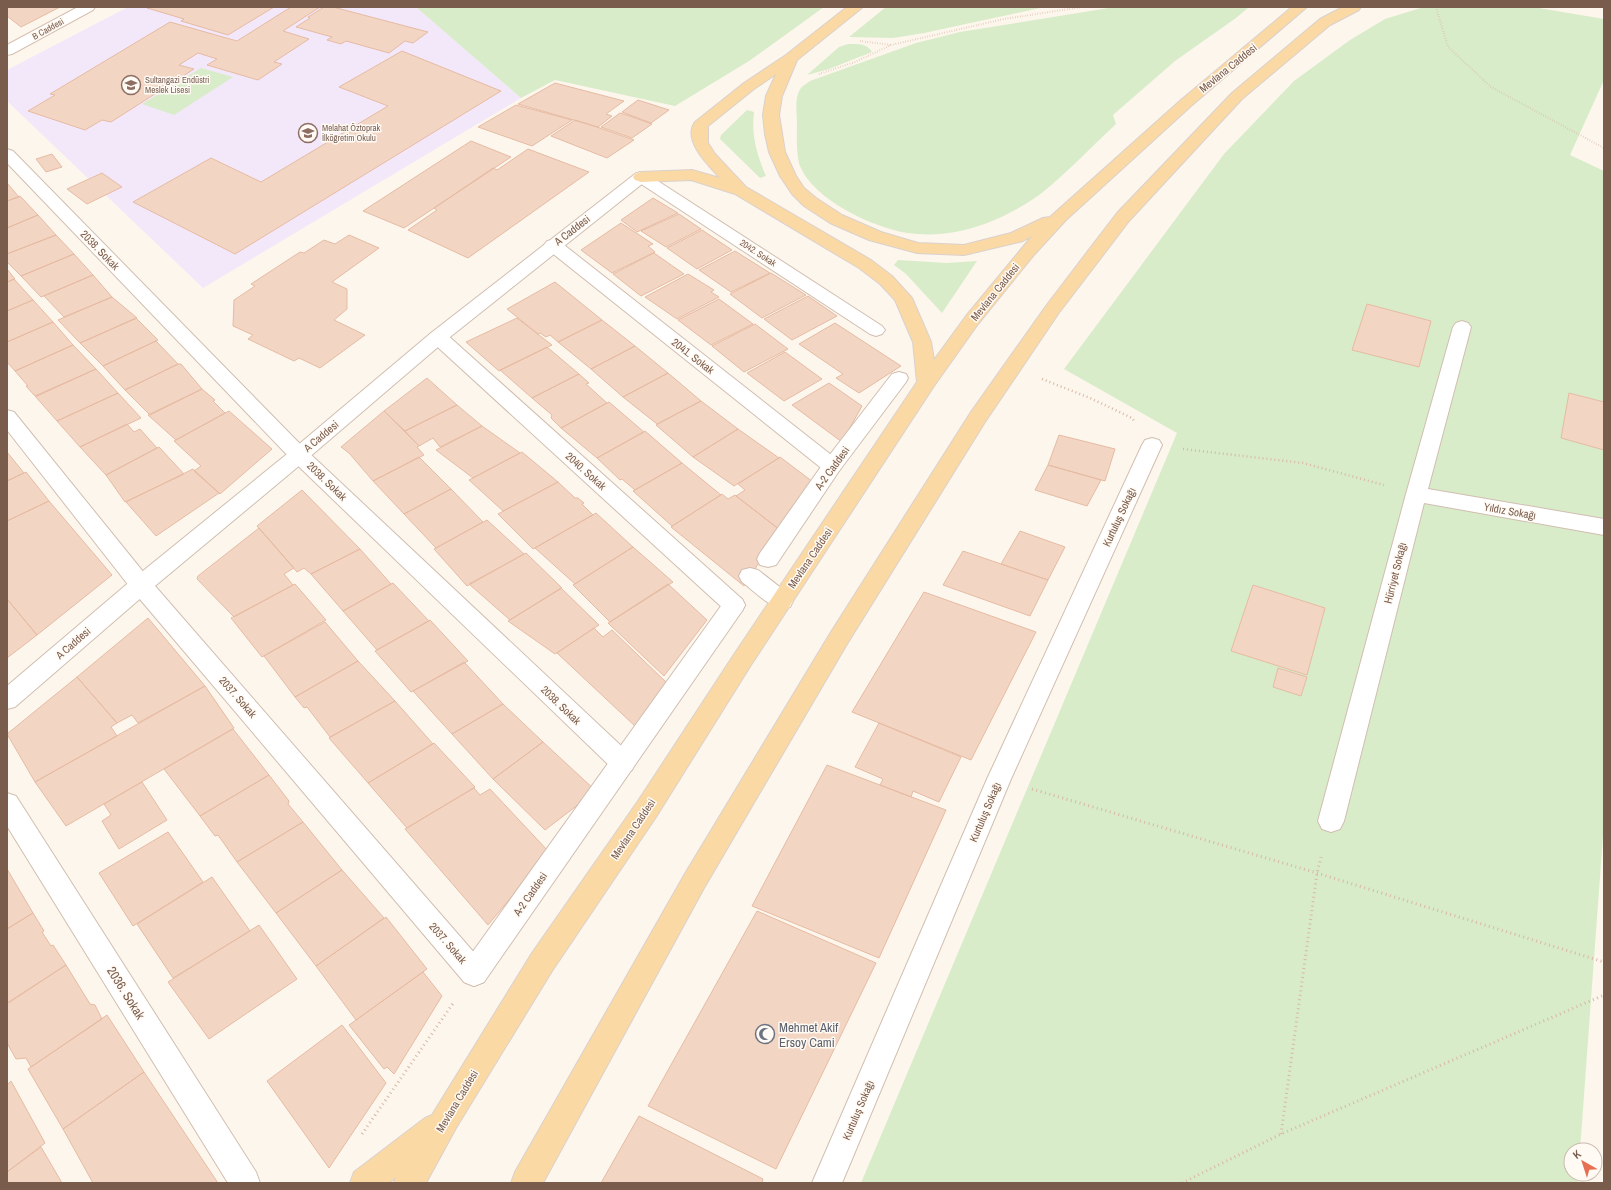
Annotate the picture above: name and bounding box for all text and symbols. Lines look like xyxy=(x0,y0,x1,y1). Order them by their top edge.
street label: B Caddesi xyxy=(30,15,66,43)
street label: Mevlana Caddesi xyxy=(1196,40,1260,96)
school or university icon: Sultangazi Endüstri Meslek Lisesi xyxy=(120,74,142,96)
place label: Sultangazi Endüstri Meslek Lisesi xyxy=(145,74,209,96)
school or university icon: Melahat Öztoprak İlköğretim Okulu xyxy=(297,122,319,144)
place label: Melahat Öztoprak İlköğretim Okulu xyxy=(322,122,381,144)
street label: A Caddesi xyxy=(551,212,593,249)
street label: 2038. Sokak xyxy=(78,227,123,273)
street label: 2042. Sokak xyxy=(738,237,779,269)
street label: Mevlana Caddesi xyxy=(967,260,1023,324)
street label: 2041. Sokak xyxy=(669,335,717,377)
street label: A Caddesi xyxy=(300,417,341,455)
street label: A-2 Caddesi xyxy=(811,444,852,493)
street label: 2040. Sokak xyxy=(563,449,610,493)
street label: 2038. Sokak xyxy=(304,459,350,504)
street label: Kurtuluş Sokağı xyxy=(1099,485,1139,549)
street label: Yıldız Sokağı xyxy=(1483,500,1537,522)
street label: Mevlana Caddesi xyxy=(785,525,835,591)
street label: Hürriyet Sokağı xyxy=(1381,541,1409,605)
street label: A Caddesi xyxy=(52,624,93,663)
street label: 2037. Sokak xyxy=(216,673,260,721)
street label: 2038. Sokak xyxy=(538,683,584,728)
street label: Kurtuluş Sokağı xyxy=(966,780,1004,844)
street label: Mevlana Caddesi xyxy=(608,796,658,862)
street label: A-2 Caddesi xyxy=(509,869,550,919)
street label: 2037. Sokak xyxy=(426,919,470,967)
street label: 2036. Sokak xyxy=(103,963,149,1023)
place label: Mehmet Akif Ersoy Cami xyxy=(779,1019,838,1051)
mosque icon: Mehmet Akif Ersoy Cami xyxy=(754,1023,776,1045)
street label: Mevlana Caddesi xyxy=(433,1067,481,1135)
street label: Kurtuluş Sokağı xyxy=(839,1078,877,1142)
north arrow xyxy=(1563,1142,1603,1182)
text: K xyxy=(1570,1146,1584,1162)

